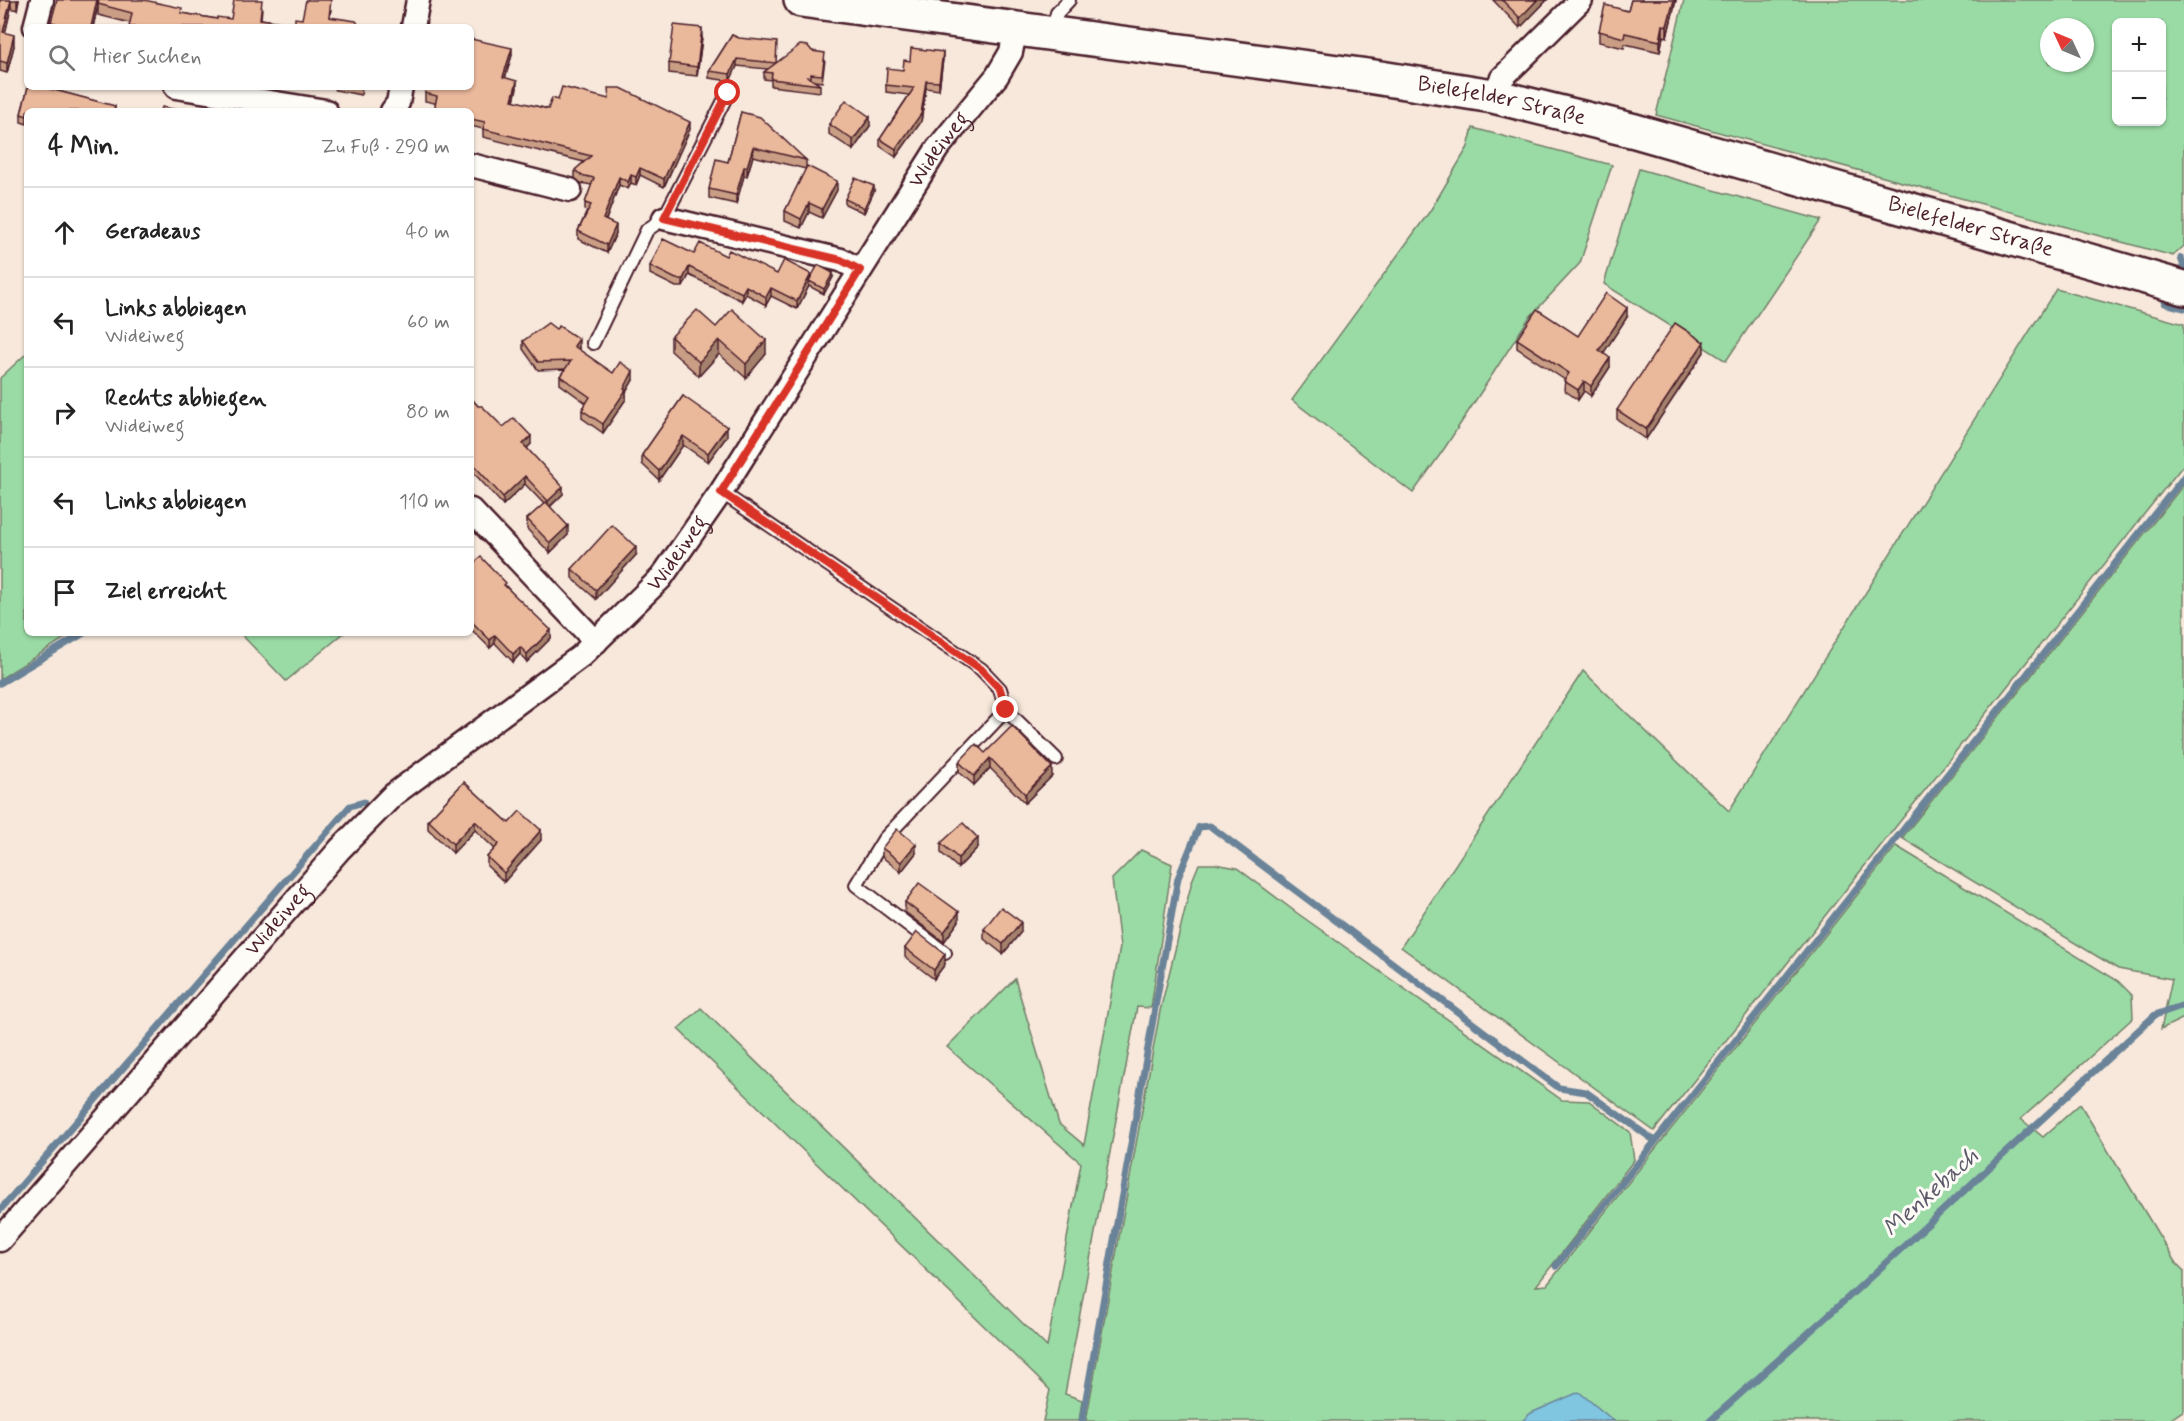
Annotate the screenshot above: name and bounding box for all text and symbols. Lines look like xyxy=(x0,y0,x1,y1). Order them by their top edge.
north arrow xyxy=(2040,18,2094,72)
map controls xyxy=(2112,18,2166,126)
button: + xyxy=(2112,18,2166,72)
search box xyxy=(24,24,474,90)
icon: search xyxy=(45,41,78,74)
text: Hier suchen xyxy=(93,43,202,71)
street label: Bielefelder Straße xyxy=(1416,70,1589,132)
button: − xyxy=(2112,72,2166,126)
route start xyxy=(714,79,740,105)
street label: Wideiweg xyxy=(902,106,978,193)
text: 4 Min. xyxy=(48,130,119,164)
text: Zu Fuß · 290 m xyxy=(321,134,450,161)
street label: Bielefelder Straße xyxy=(1885,190,2057,264)
icon: ahead xyxy=(48,216,81,249)
text: Geradeaus xyxy=(105,218,200,246)
text: 40 m xyxy=(406,219,450,246)
text: Links abbiegen xyxy=(105,295,247,323)
icon: left xyxy=(48,306,81,339)
text: 60 m xyxy=(407,309,450,336)
text: Wideiweg xyxy=(105,323,185,350)
text: Rechts abbiegen xyxy=(105,385,266,413)
icon: right xyxy=(48,396,81,429)
text: 80 m xyxy=(406,399,450,426)
text: Wideiweg xyxy=(105,413,185,440)
icon: left xyxy=(48,486,81,519)
text: Links abbiegen xyxy=(105,488,247,516)
text: 110 m xyxy=(399,489,450,516)
street label: Wideiweg xyxy=(641,510,717,598)
icon: arrive xyxy=(48,576,81,609)
text: Ziel erreicht xyxy=(105,578,227,606)
route end xyxy=(992,696,1018,722)
street label: Wideiweg xyxy=(239,878,320,962)
water label: Menkebach xyxy=(1876,1142,1986,1244)

